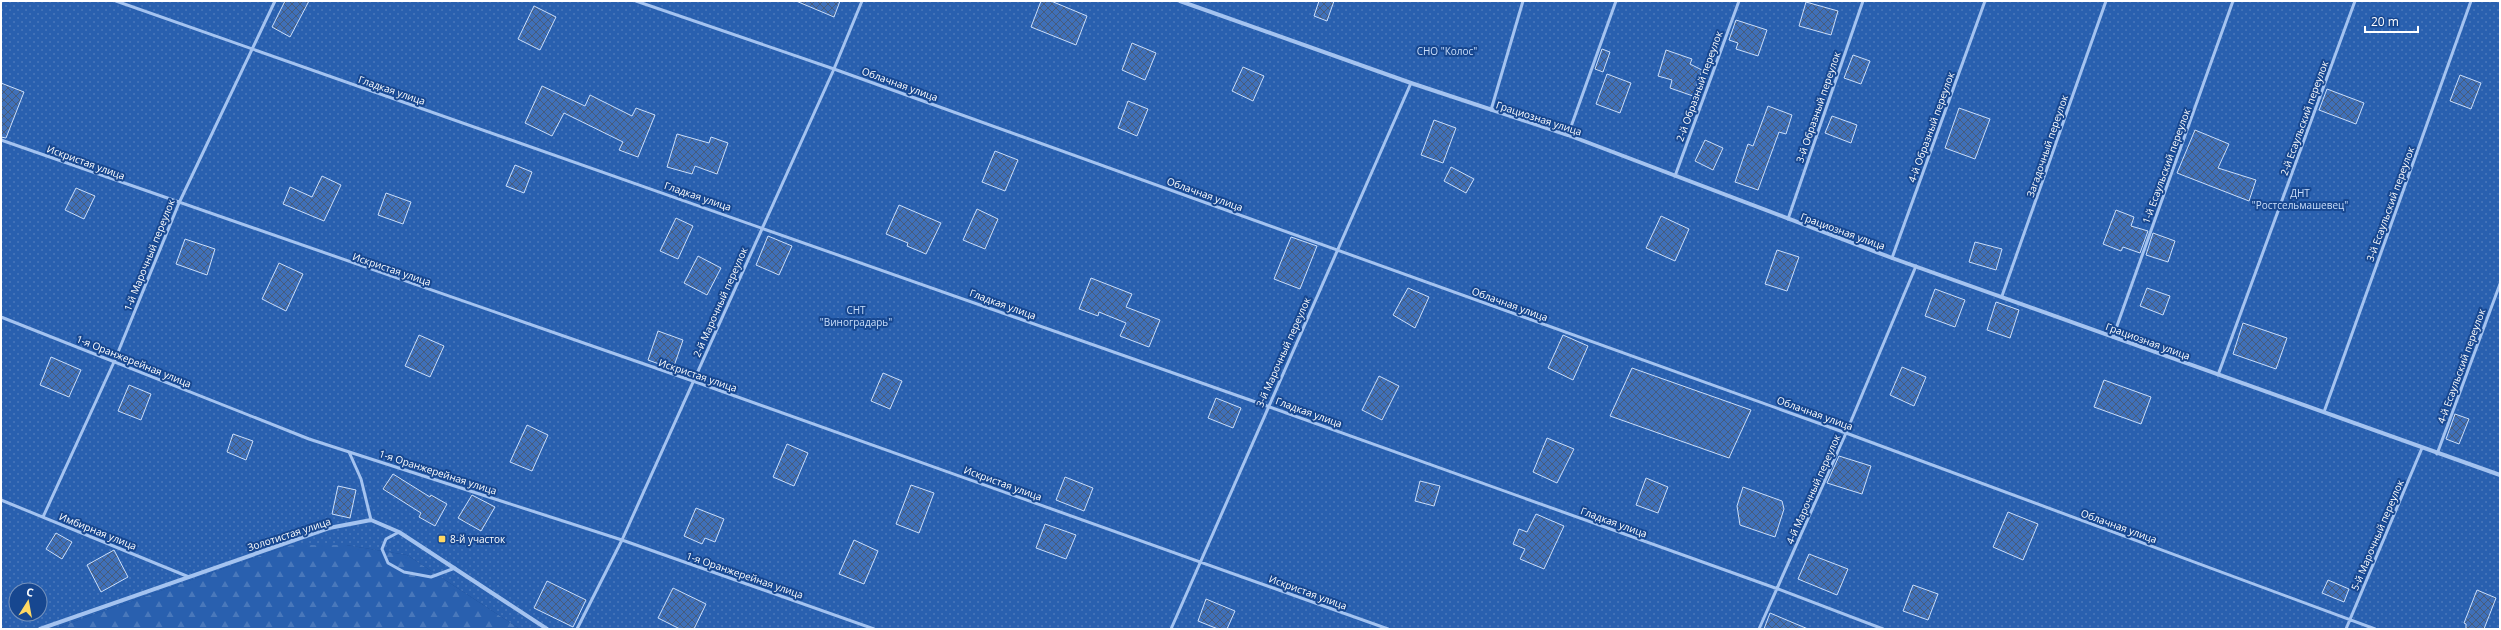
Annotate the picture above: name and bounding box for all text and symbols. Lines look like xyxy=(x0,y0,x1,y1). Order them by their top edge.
scale bar xyxy=(2365,8,2418,34)
text: 20 m xyxy=(2371,13,2399,30)
street label: 2-й Образный переулок xyxy=(1672,28,1726,143)
park label: СНО "Колос" xyxy=(1417,44,1477,58)
street label: 3-й Образный переулок xyxy=(1792,49,1844,164)
street label: 2-й Есаульский переулок xyxy=(2277,58,2332,177)
street label: Облачная улица xyxy=(860,64,940,104)
street label: 4-й Образный переулок xyxy=(1904,69,1958,184)
street label: Гладкая улица xyxy=(357,72,427,108)
street label: Загадочный переулок xyxy=(2023,92,2071,199)
street label: Грациозная улица xyxy=(1494,98,1584,138)
street label: 1-й Есаульский переулок xyxy=(2139,106,2194,225)
street label: Искристая улица xyxy=(45,141,127,183)
street label: 3-й Есаульский переулок xyxy=(2363,144,2418,263)
street label: Облачная улица xyxy=(1165,174,1245,214)
street label: Гладкая улица xyxy=(663,178,733,214)
park label: ДНТ "Ростсельмашевец" xyxy=(2252,186,2348,212)
street label: 1-й Марочный переулок xyxy=(120,196,178,313)
street label: Грациозная улица xyxy=(1799,209,1887,253)
street label: 2-й Марочный переулок xyxy=(689,244,751,359)
street label: Искристая улица xyxy=(351,249,433,289)
street label: Облачная улица xyxy=(1470,284,1550,324)
street label: Гладкая улица xyxy=(968,285,1038,323)
street label: 3-й Марочный переулок xyxy=(1252,294,1314,409)
park label: СНТ "Виноградарь" xyxy=(820,303,892,329)
street label: 4-й Есаульский переулок xyxy=(2434,306,2489,425)
street label: Грациозная улица xyxy=(2104,319,2192,363)
street label: 1-я Оранжерейная улица xyxy=(74,332,194,390)
street label: Искристая улица xyxy=(657,355,739,395)
street label: Гладкая улица xyxy=(1274,393,1344,431)
street label: Облачная улица xyxy=(1775,393,1855,433)
street label: 4-й Марочный переулок xyxy=(1782,431,1844,546)
street label: 1-я Оранжерейная улица xyxy=(377,446,499,498)
street label: Искристая улица xyxy=(962,462,1044,504)
street label: 5-й Марочный переулок xyxy=(2347,477,2407,593)
street label: Гладкая улица xyxy=(1579,503,1649,541)
street label: Облачная улица xyxy=(2079,506,2159,546)
street label: Имбирная улица xyxy=(57,509,139,553)
street label: Золотистая улица xyxy=(246,514,332,554)
place label: 8-й участок xyxy=(450,532,506,546)
marker: 8-й участок xyxy=(437,534,447,544)
street label: 1-я Оранжерейная улица xyxy=(685,548,805,602)
street label: Искристая улица xyxy=(1267,571,1349,613)
north arrow xyxy=(8,582,48,622)
text: С xyxy=(25,584,35,600)

